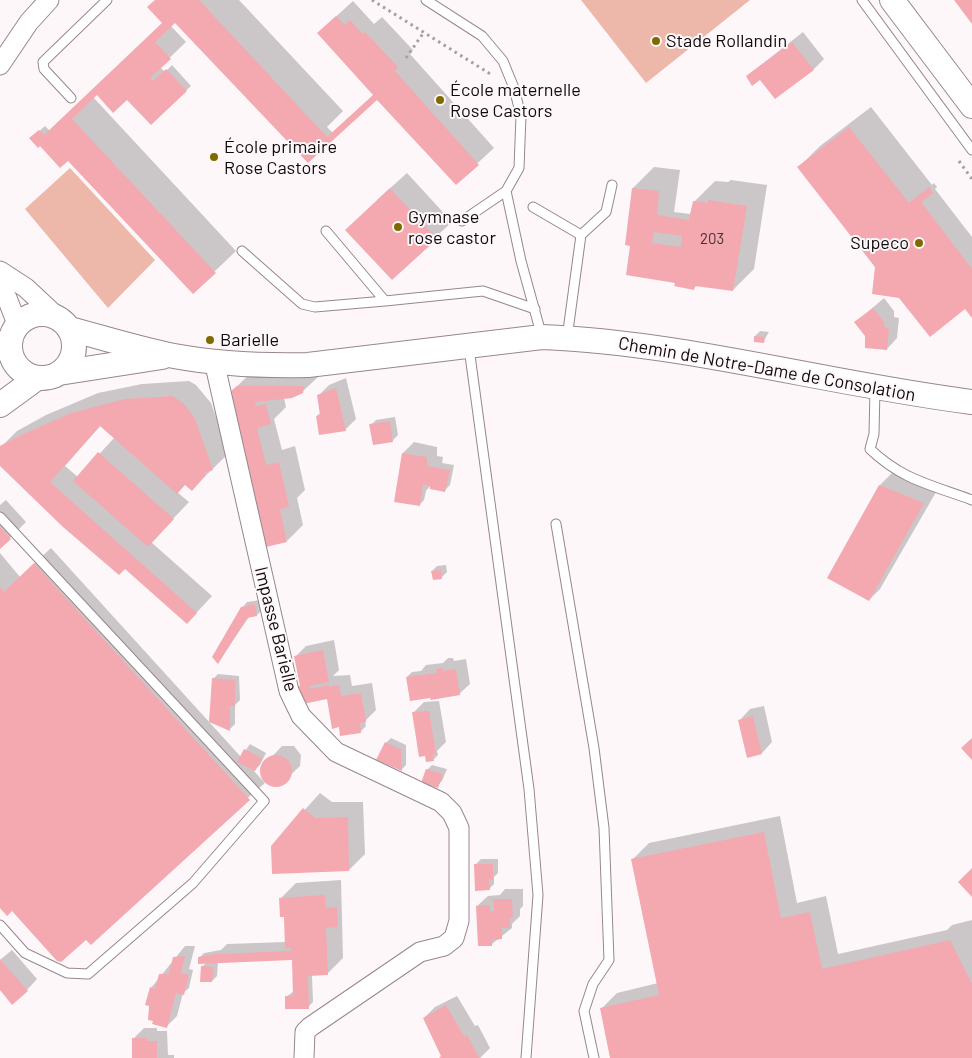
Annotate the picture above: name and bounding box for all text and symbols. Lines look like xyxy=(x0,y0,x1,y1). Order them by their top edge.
place label: Stade Rollandin xyxy=(666,30,787,52)
marker: Stade Rollandin xyxy=(650,35,662,47)
place label: École maternelle Rose Castors xyxy=(450,79,581,122)
marker: École maternelle Rose Castors xyxy=(434,94,446,106)
place label: École primaire Rose Castors xyxy=(224,136,337,178)
marker: École primaire Rose Castors xyxy=(208,151,220,163)
place label: Gymnase rose castor xyxy=(408,206,496,248)
marker: Gymnase rose castor xyxy=(392,221,404,233)
house number: 203 xyxy=(700,230,724,248)
place label: Supeco xyxy=(850,232,909,254)
marker: Supeco xyxy=(913,237,925,249)
place label: Barielle xyxy=(220,329,279,351)
street label: Chemin de Notre-Dame de Consolation xyxy=(617,332,917,406)
marker: Barielle xyxy=(204,334,216,346)
street label: Impasse Barielle xyxy=(250,564,302,694)

